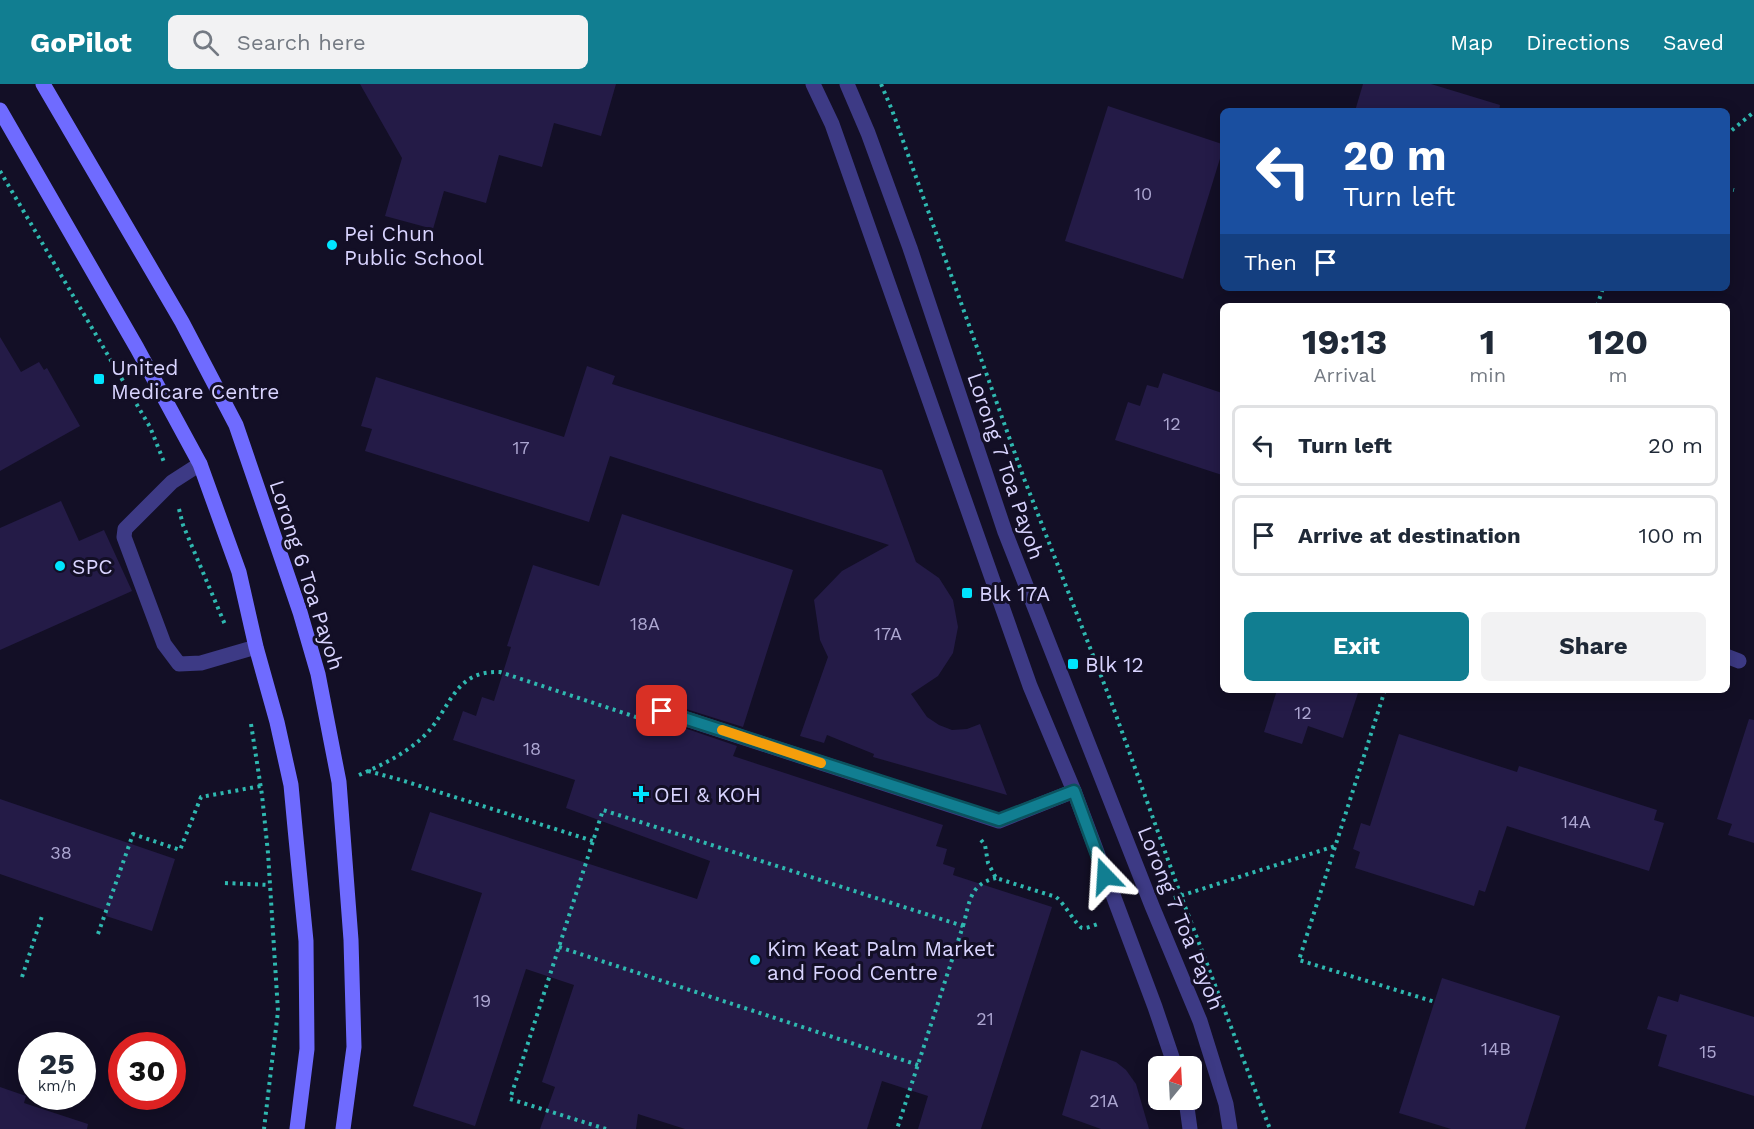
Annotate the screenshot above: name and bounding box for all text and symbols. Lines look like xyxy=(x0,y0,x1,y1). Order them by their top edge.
search box xyxy=(168,15,588,69)
text: GoPilot xyxy=(30,26,132,59)
icon: search xyxy=(189,26,222,59)
text: Search here xyxy=(237,30,366,55)
text: Map xyxy=(1450,30,1493,55)
text: Directions xyxy=(1526,30,1630,55)
text: Saved xyxy=(1663,30,1724,55)
text: 20 m xyxy=(1343,131,1447,180)
icon: left xyxy=(1244,132,1322,210)
text: Turn left xyxy=(1343,181,1455,213)
house number: 10 xyxy=(1134,183,1152,204)
place label: Pei Chun Public School xyxy=(344,221,484,270)
marker: Pei Chun Public School xyxy=(325,238,339,252)
icon: arrive xyxy=(1309,246,1342,279)
text: Then xyxy=(1244,250,1297,275)
text: 19:13 xyxy=(1302,321,1387,363)
text: 1 xyxy=(1480,321,1495,363)
text: 120 xyxy=(1588,321,1648,363)
place label: United Medicare Centre xyxy=(111,355,279,404)
text: Arrival xyxy=(1313,363,1376,387)
text: min xyxy=(1469,363,1506,387)
text: m xyxy=(1608,363,1628,387)
street label: Lorong 7 Toa Payoh xyxy=(962,369,1050,563)
marker: United Medicare Centre xyxy=(92,372,106,386)
house number: 12 xyxy=(1163,413,1181,434)
icon: left xyxy=(1247,429,1280,462)
text: Turn left xyxy=(1298,433,1392,458)
text: 20 m xyxy=(1648,433,1703,458)
house number: 17 xyxy=(512,437,530,458)
street label: Lorong 6 Toa Payoh xyxy=(264,477,350,673)
icon: arrive xyxy=(1247,519,1280,552)
text: Arrive at destination xyxy=(1298,523,1521,548)
text: 100 m xyxy=(1639,523,1703,548)
place label: SPC xyxy=(72,554,113,579)
marker: SPC xyxy=(53,559,67,573)
place label: Blk 17A xyxy=(979,581,1050,606)
marker: Blk 17A xyxy=(960,586,974,600)
button: Exit xyxy=(1244,612,1469,681)
button: Share xyxy=(1481,612,1706,681)
house number: 18A xyxy=(630,613,660,634)
house number: 17A xyxy=(874,623,902,644)
place label: Blk 12 xyxy=(1085,652,1144,677)
marker: Blk 12 xyxy=(1066,657,1080,671)
pin xyxy=(636,685,687,736)
icon: arrive xyxy=(645,694,678,727)
house number: 12 xyxy=(1294,702,1312,723)
house number: 18 xyxy=(523,738,541,759)
place label: OEI & KOH xyxy=(654,782,761,807)
marker: OEI & KOH xyxy=(632,785,650,803)
house number: 14A xyxy=(1561,811,1591,832)
street label: Lorong 7 Toa Payoh xyxy=(1133,822,1229,1014)
house number: 38 xyxy=(50,842,72,863)
position arrow xyxy=(1073,844,1137,908)
place label: Kim Keat Palm Market and Food Centre xyxy=(767,936,995,985)
marker: Kim Keat Palm Market and Food Centre xyxy=(748,953,762,967)
house number: 19 xyxy=(473,990,491,1011)
house number: 21 xyxy=(976,1008,994,1029)
speed limit sign: 30 xyxy=(108,1032,186,1110)
house number: 14B xyxy=(1481,1038,1511,1059)
house number: 15 xyxy=(1699,1041,1717,1062)
text: 25 xyxy=(39,1046,75,1081)
north arrow xyxy=(1148,1056,1202,1110)
map controls xyxy=(1148,1056,1202,1110)
text: km/h xyxy=(38,1077,76,1095)
house number: 21A xyxy=(1089,1090,1119,1111)

